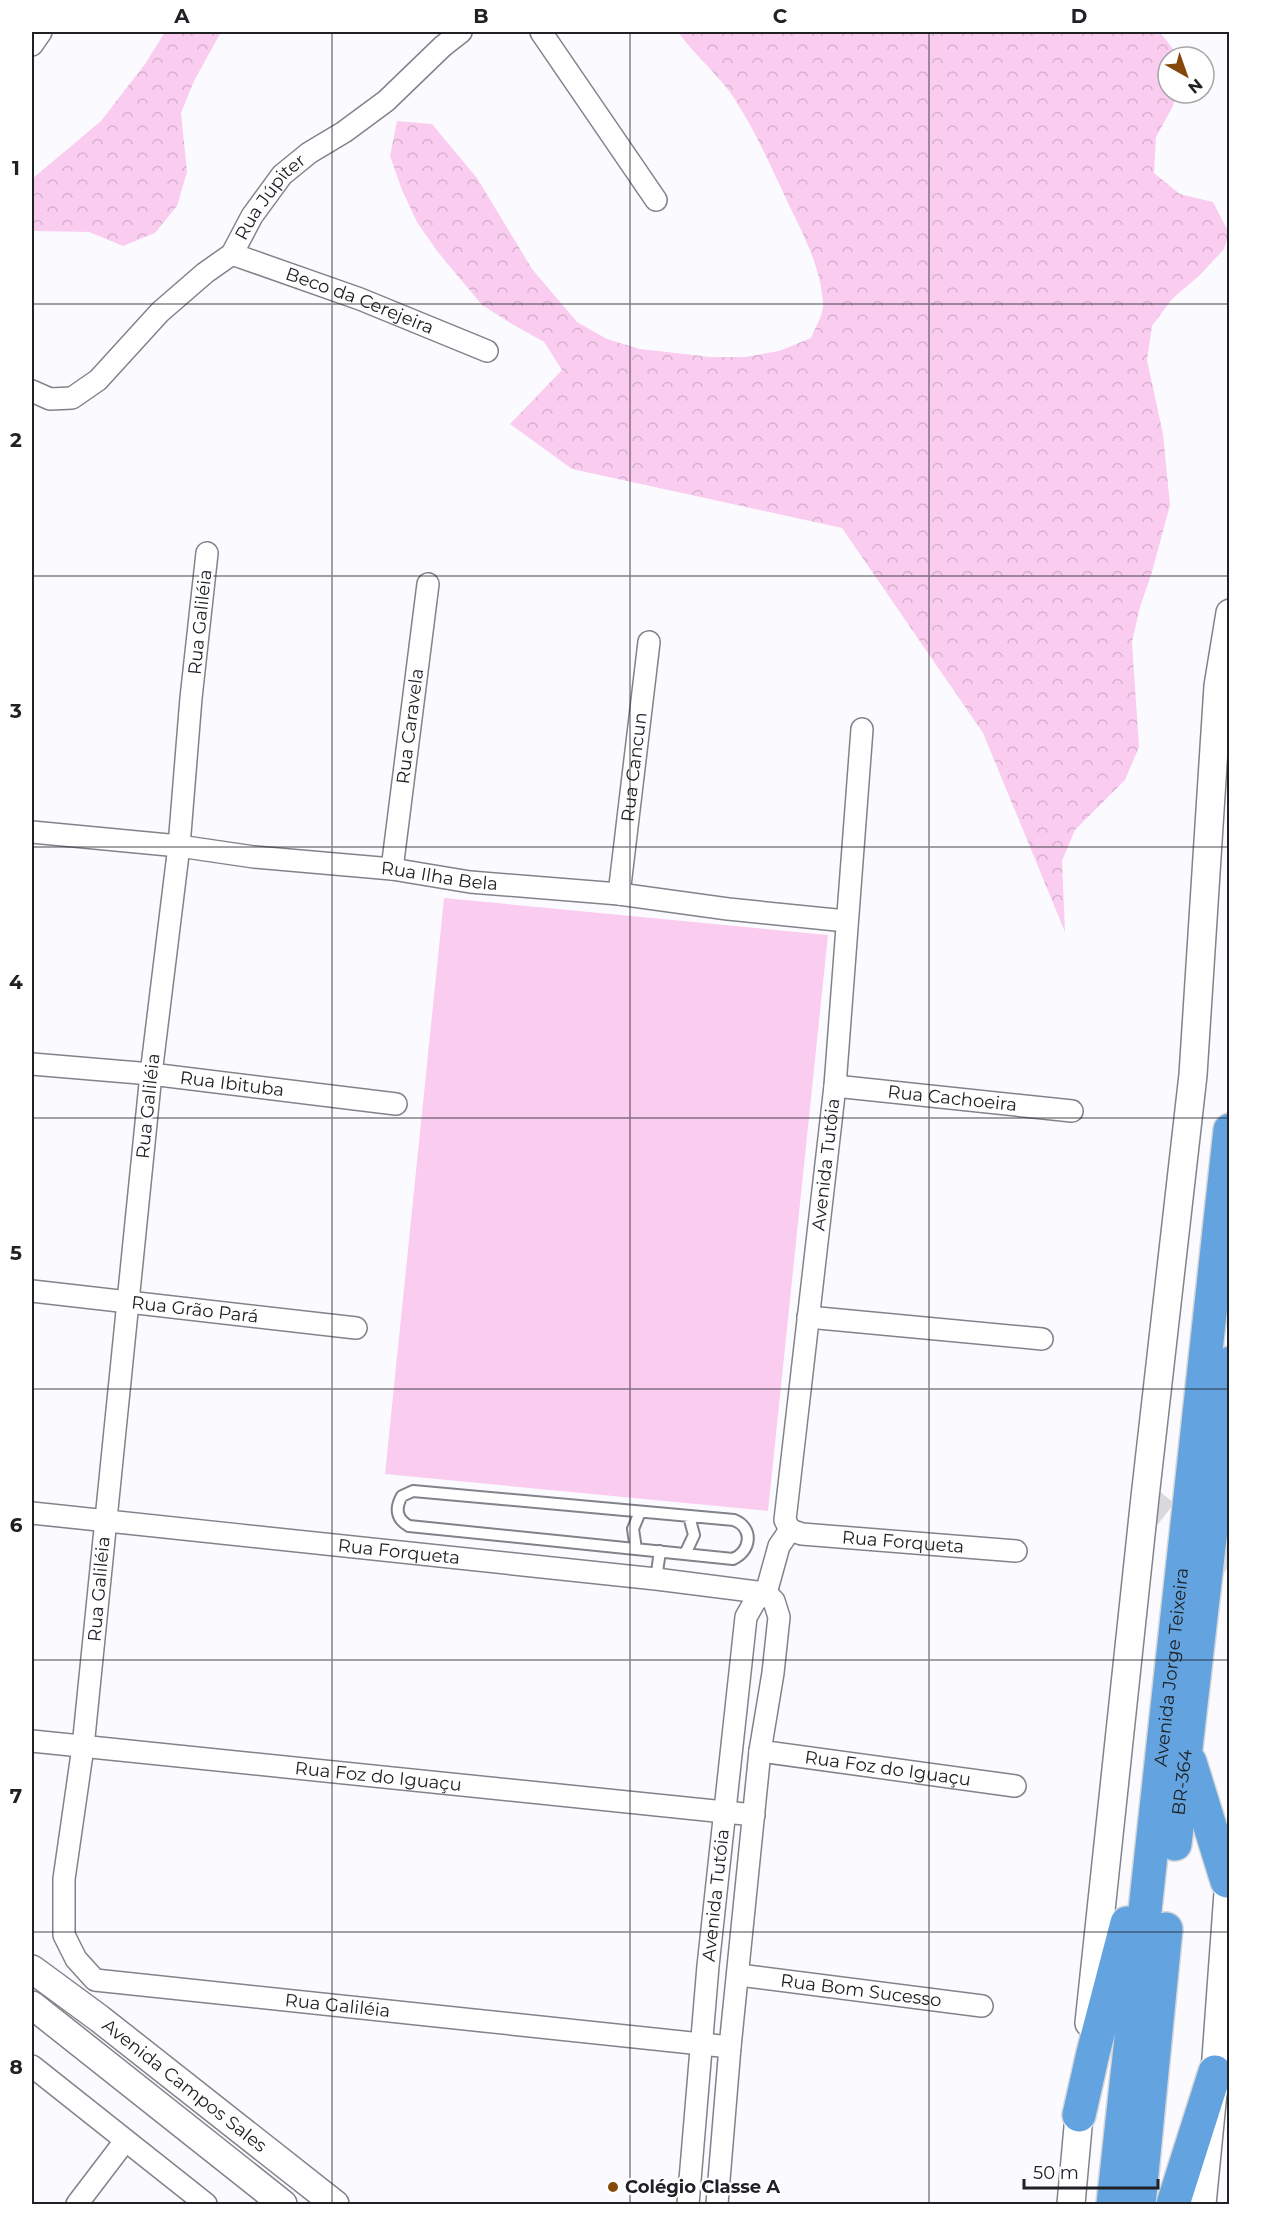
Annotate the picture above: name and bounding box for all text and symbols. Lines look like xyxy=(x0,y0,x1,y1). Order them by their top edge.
text: A xyxy=(173,4,190,28)
text: B xyxy=(473,4,489,28)
text: C xyxy=(773,4,788,28)
text: D xyxy=(1071,4,1087,28)
north arrow xyxy=(1156,45,1216,105)
text: N xyxy=(1184,75,1206,98)
street label: Rua Júpiter xyxy=(230,149,310,244)
text: 1 xyxy=(12,156,20,180)
street label: Beco da Cerejeira xyxy=(283,263,437,339)
text: 2 xyxy=(10,428,22,452)
street label: Rua Galiléia xyxy=(184,568,216,676)
street label: Rua Caravela xyxy=(392,667,428,785)
text: 3 xyxy=(9,699,22,723)
street label: Rua Cancun xyxy=(617,711,652,823)
street label: Rua Ilha Bela xyxy=(380,857,499,895)
text: 4 xyxy=(9,970,23,994)
street label: Rua Galiléia xyxy=(132,1052,164,1160)
street label: Rua Ibituba xyxy=(179,1067,285,1101)
street label: Rua Cachoeira xyxy=(887,1081,1018,1116)
street label: Avenida Tutóia xyxy=(807,1097,845,1232)
text: 5 xyxy=(10,1241,22,1265)
street label: Rua Grão Pará xyxy=(130,1291,260,1328)
text: 6 xyxy=(10,1513,23,1537)
street label: Rua Forqueta xyxy=(841,1526,965,1558)
street label: Rua Forqueta xyxy=(337,1534,461,1569)
street label: Rua Galiléia xyxy=(83,1535,115,1643)
street label: Avenida Jorge Teixeira xyxy=(1150,1567,1193,1768)
street label: Rua Foz do Iguaçu xyxy=(803,1746,972,1791)
street label: BR-364 xyxy=(1167,1748,1197,1817)
street label: Rua Foz do Iguaçu xyxy=(294,1757,463,1796)
text: 7 xyxy=(10,1784,22,1808)
street label: Avenida Tutóia xyxy=(698,1828,734,1963)
street label: Rua Bom Sucesso xyxy=(779,1969,943,2012)
street label: Rua Galiléia xyxy=(284,1989,391,2022)
street label: Avenida Campos Sales xyxy=(98,2014,271,2157)
text: 8 xyxy=(9,2055,23,2079)
scale bar xyxy=(1024,2152,1158,2190)
text: 50 m xyxy=(1033,2162,1079,2184)
place label: Colégio Classe A xyxy=(625,2176,780,2198)
marker: Colégio Classe A xyxy=(606,2180,620,2194)

